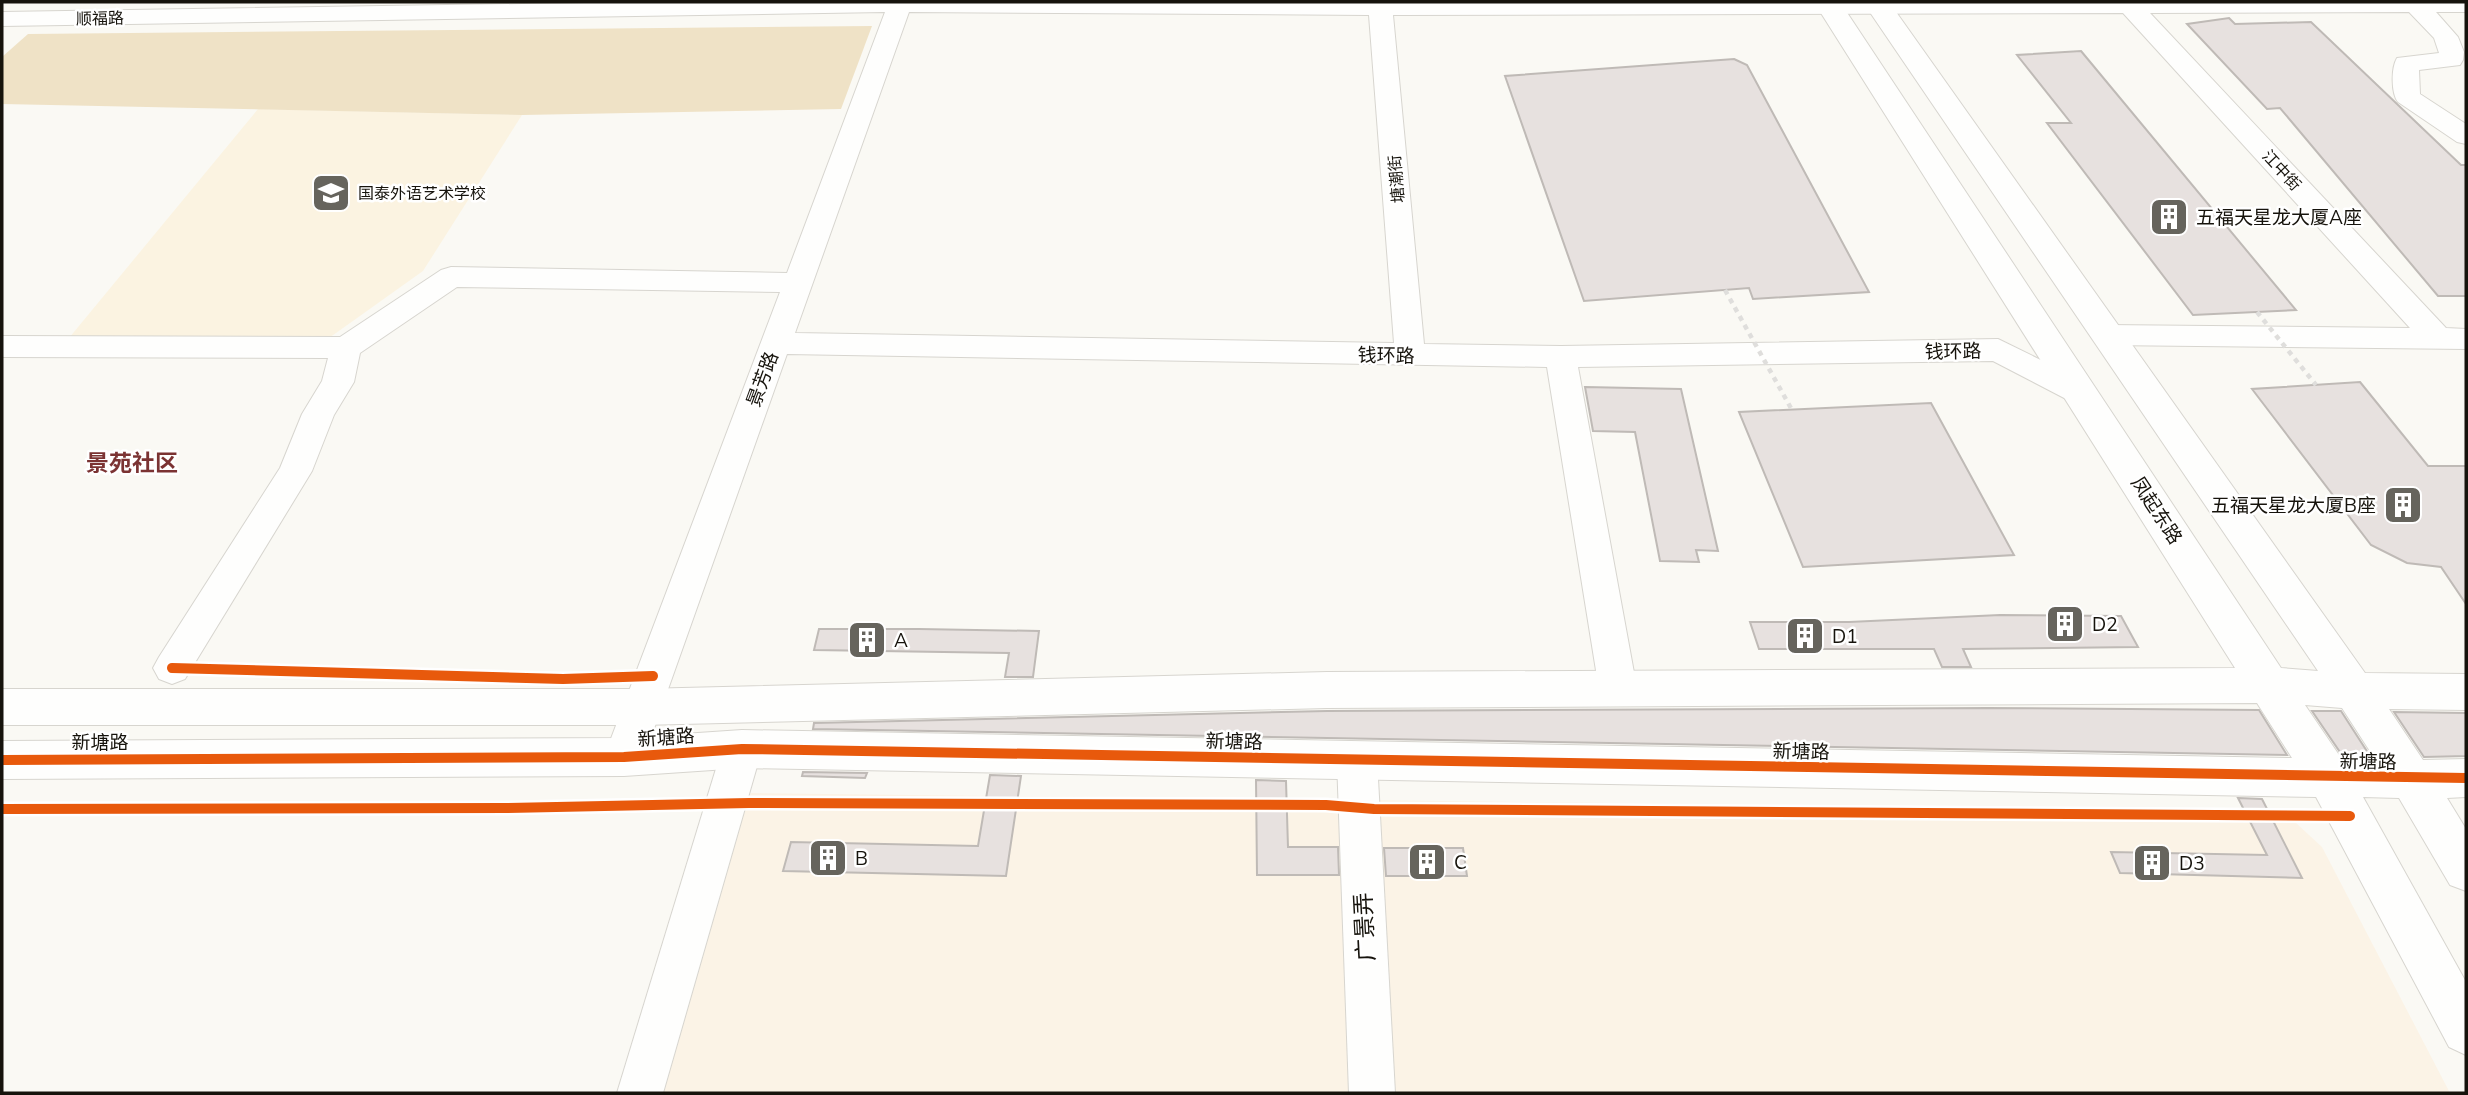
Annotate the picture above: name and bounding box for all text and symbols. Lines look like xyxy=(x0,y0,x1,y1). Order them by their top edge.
street label: 顺福路 xyxy=(76,8,124,28)
street label: 江中街 xyxy=(2258,146,2306,194)
street label: 塘潮街 xyxy=(1384,154,1408,204)
school or university icon: 国泰外语艺术学校 xyxy=(310,172,352,214)
place label: 国泰外语艺术学校 xyxy=(358,183,486,203)
building icon: 五福天星龙大厦A座 xyxy=(2148,196,2190,238)
place label: 五福天星龙大厦A座 xyxy=(2196,205,2362,229)
street label: 钱环路 xyxy=(1924,339,1982,363)
street label: 钱环路 xyxy=(1357,343,1415,367)
street label: 景芳路 xyxy=(741,348,783,410)
district label: 景苑社区 xyxy=(86,448,178,477)
street label: 凤起东路 xyxy=(2126,472,2188,548)
building icon: 五福天星龙大厦B座 xyxy=(2382,484,2424,526)
place label: 五福天星龙大厦B座 xyxy=(2211,493,2376,517)
building icon: D2 xyxy=(2044,603,2086,645)
place label: D2 xyxy=(2092,612,2118,636)
building icon: D1 xyxy=(1784,615,1826,657)
building icon: A xyxy=(846,619,888,661)
place label: D1 xyxy=(1832,624,1858,648)
place label: A xyxy=(894,628,908,652)
street label: 新塘路 xyxy=(637,723,695,751)
street label: 新塘路 xyxy=(1205,729,1263,753)
street label: 新塘路 xyxy=(71,730,129,754)
street label: 新塘路 xyxy=(1772,739,1830,763)
street label: 新塘路 xyxy=(2339,749,2397,773)
building icon: B xyxy=(807,837,849,879)
building icon: C xyxy=(1406,841,1448,883)
building icon: D3 xyxy=(2131,842,2173,884)
place label: B xyxy=(855,846,868,870)
place label: C xyxy=(1454,850,1467,874)
place label: D3 xyxy=(2179,851,2205,875)
street label: 广景弄 xyxy=(1348,892,1380,962)

